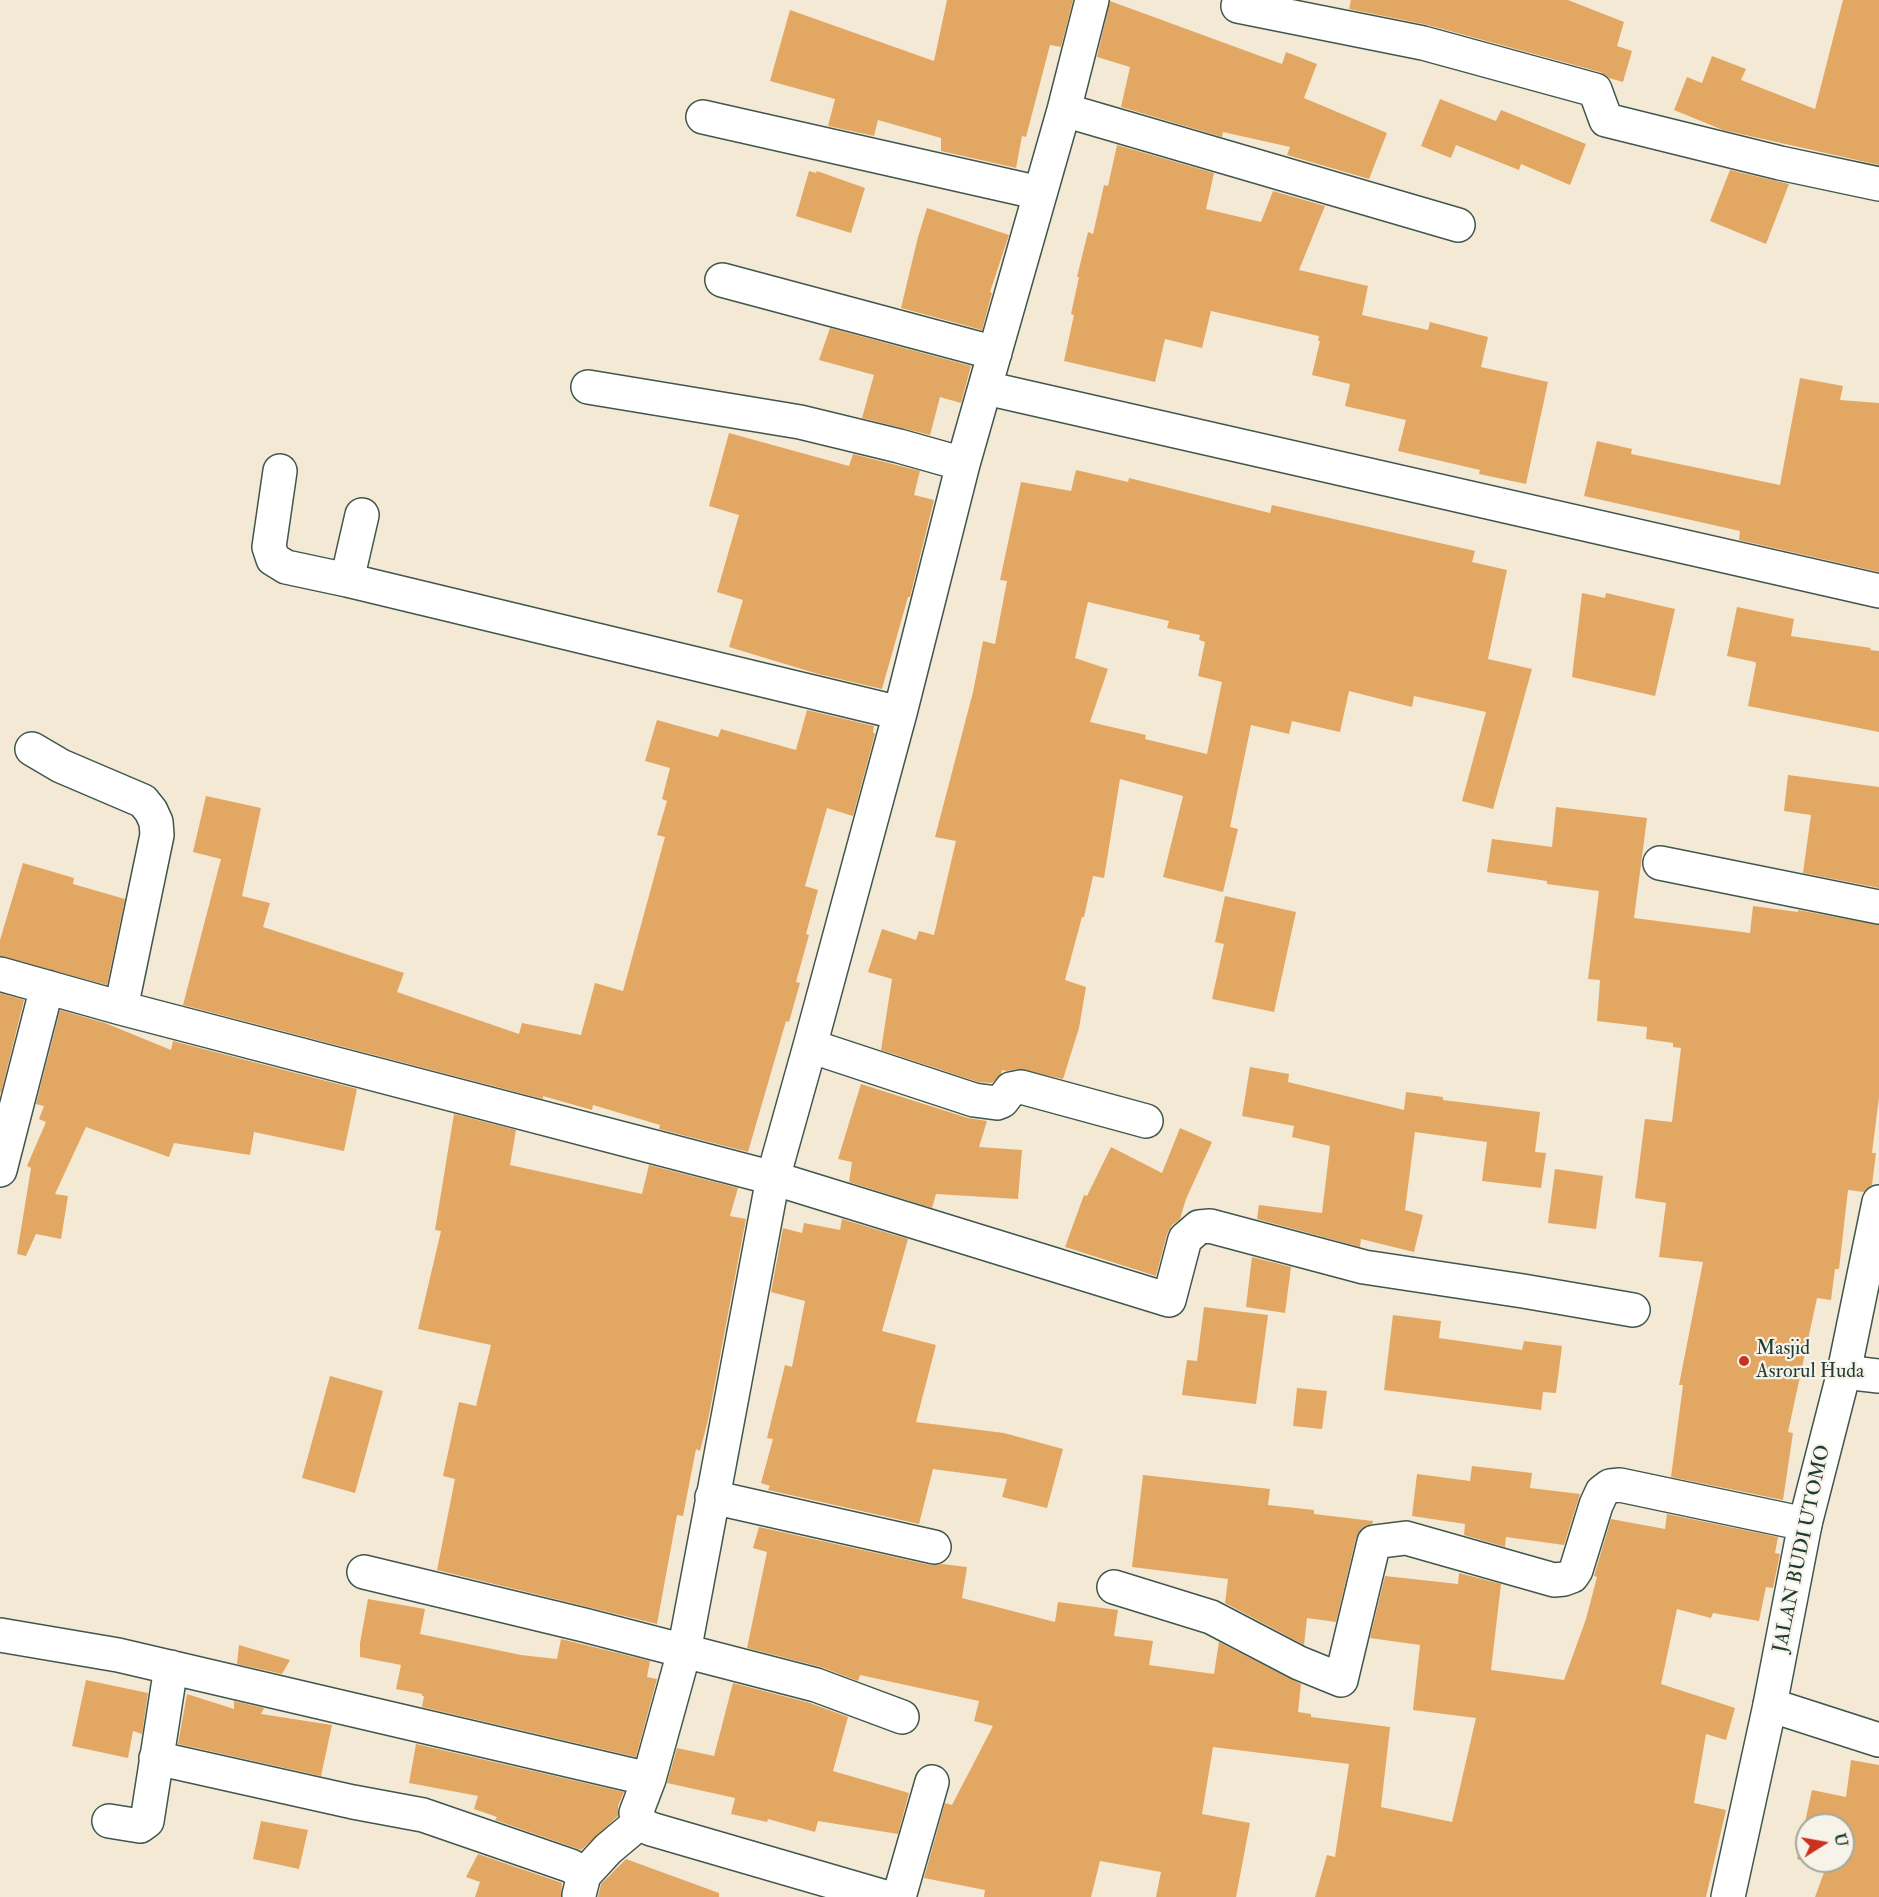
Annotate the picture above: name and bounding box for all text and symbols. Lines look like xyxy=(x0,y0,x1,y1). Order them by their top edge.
place label: Masjid Asrorul Huda xyxy=(1756,1338,1864,1385)
marker: Masjid Asrorul Huda xyxy=(1737,1354,1751,1368)
street label: JALAN BUDI UTOMO xyxy=(1769,1443,1837,1655)
north arrow xyxy=(1795,1813,1855,1873)
text: U xyxy=(1830,1831,1852,1848)

